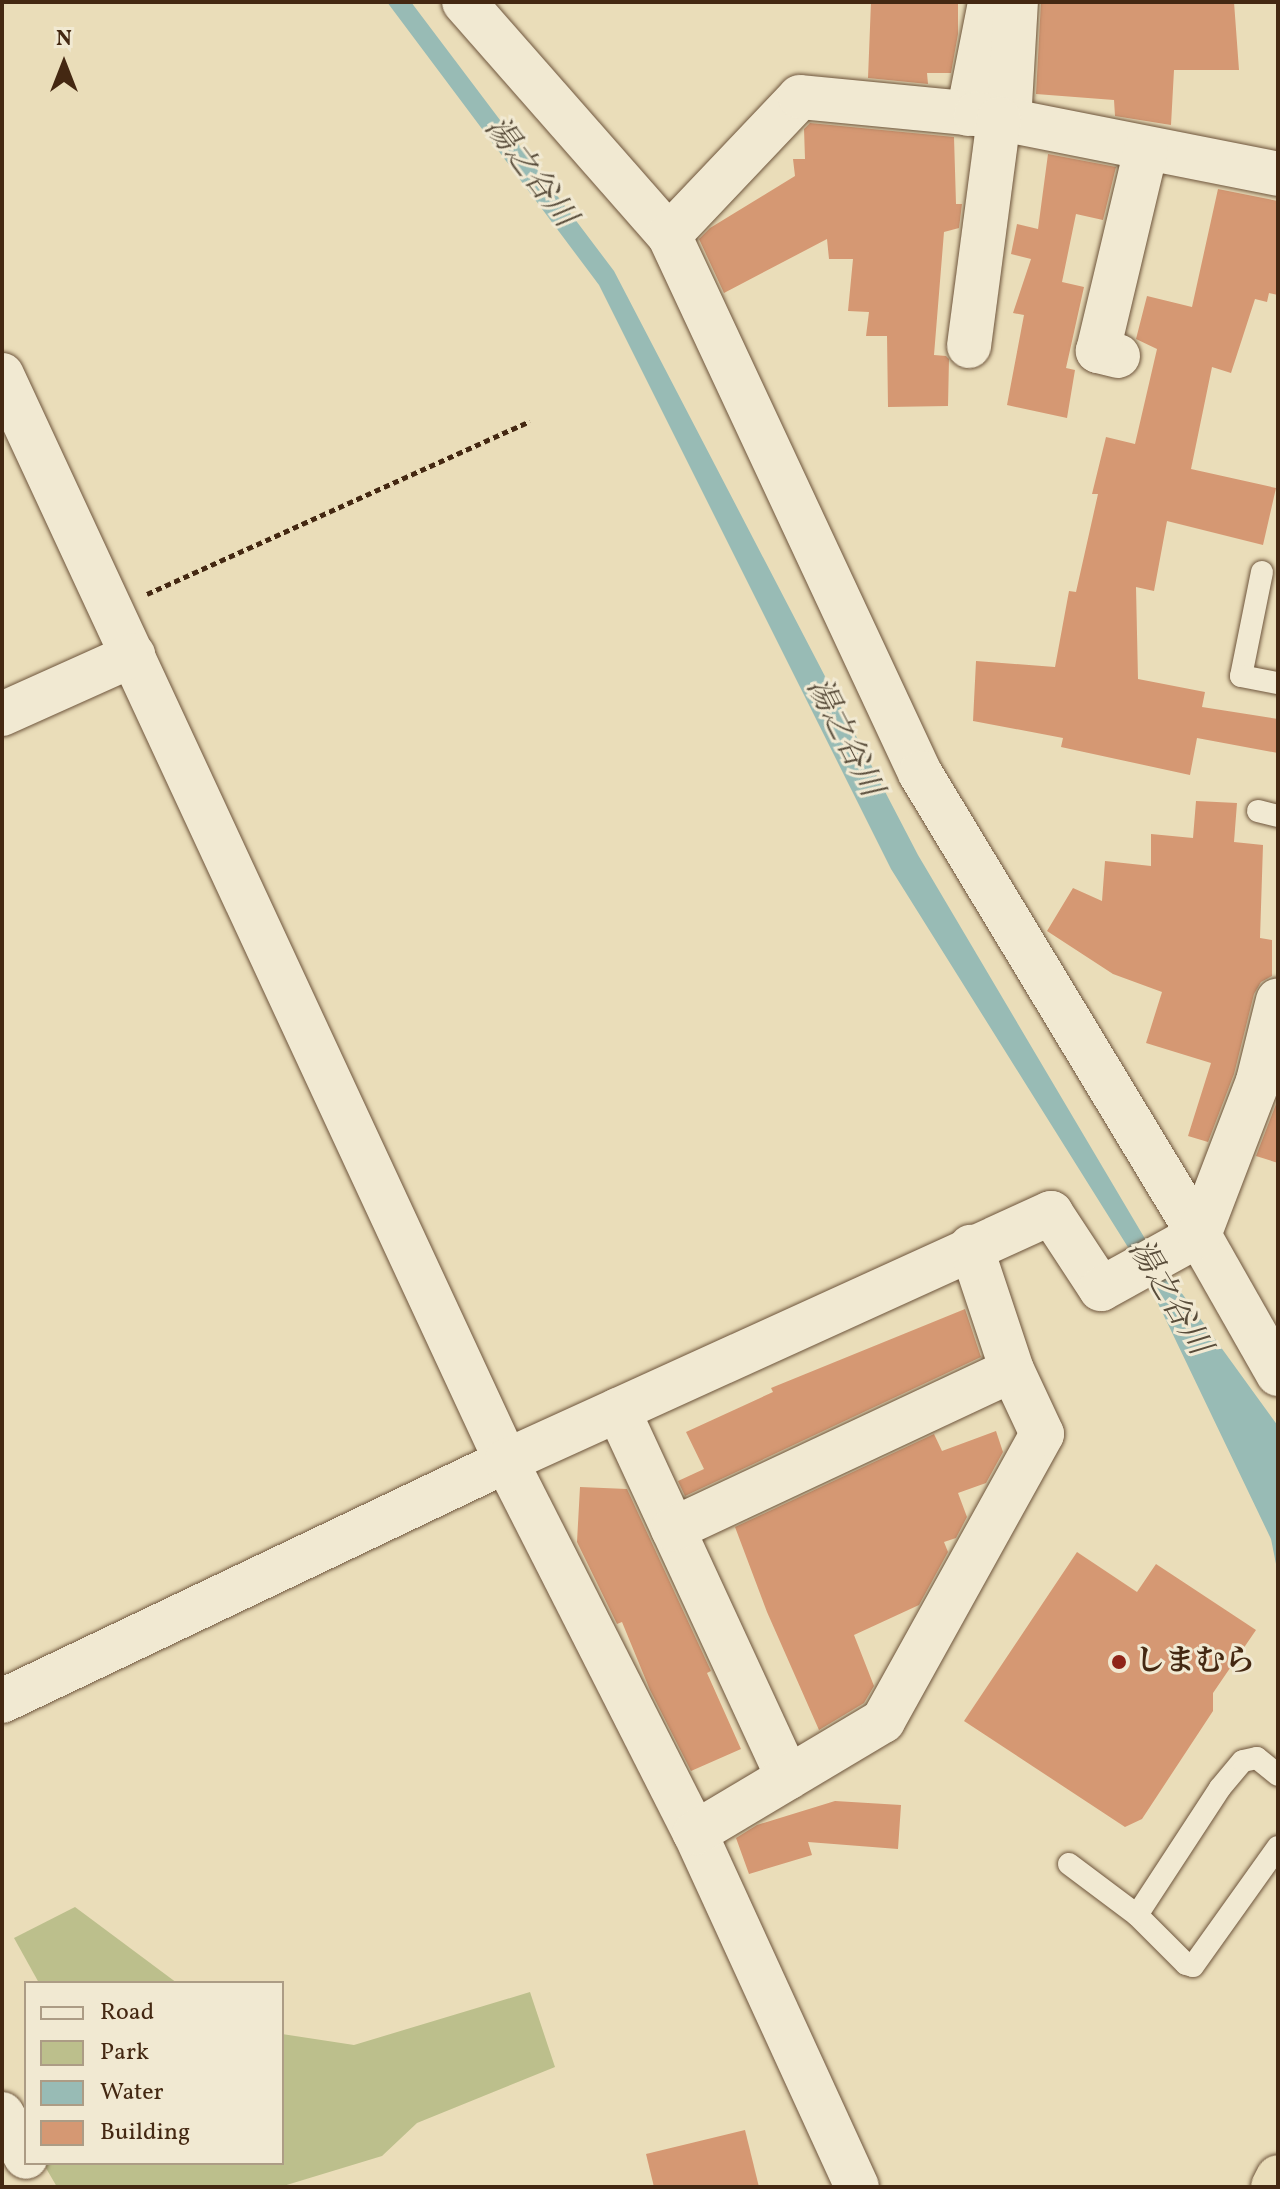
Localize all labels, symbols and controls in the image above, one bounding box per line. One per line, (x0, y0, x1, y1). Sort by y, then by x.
north arrow (24, 24, 104, 104)
text: N (56, 24, 72, 55)
water label: 湯之谷川 (475, 110, 583, 236)
water label: 湯之谷川 (797, 672, 889, 804)
water label: 湯之谷川 (1119, 1233, 1217, 1363)
place label: しまむら (1135, 1644, 1255, 1680)
marker: しまむら (1110, 1653, 1128, 1671)
legend (24, 1981, 284, 2165)
text: Road (100, 1996, 154, 2030)
text: Park (100, 2036, 149, 2070)
text: Water (100, 2076, 164, 2110)
text: Building (100, 2116, 190, 2150)

